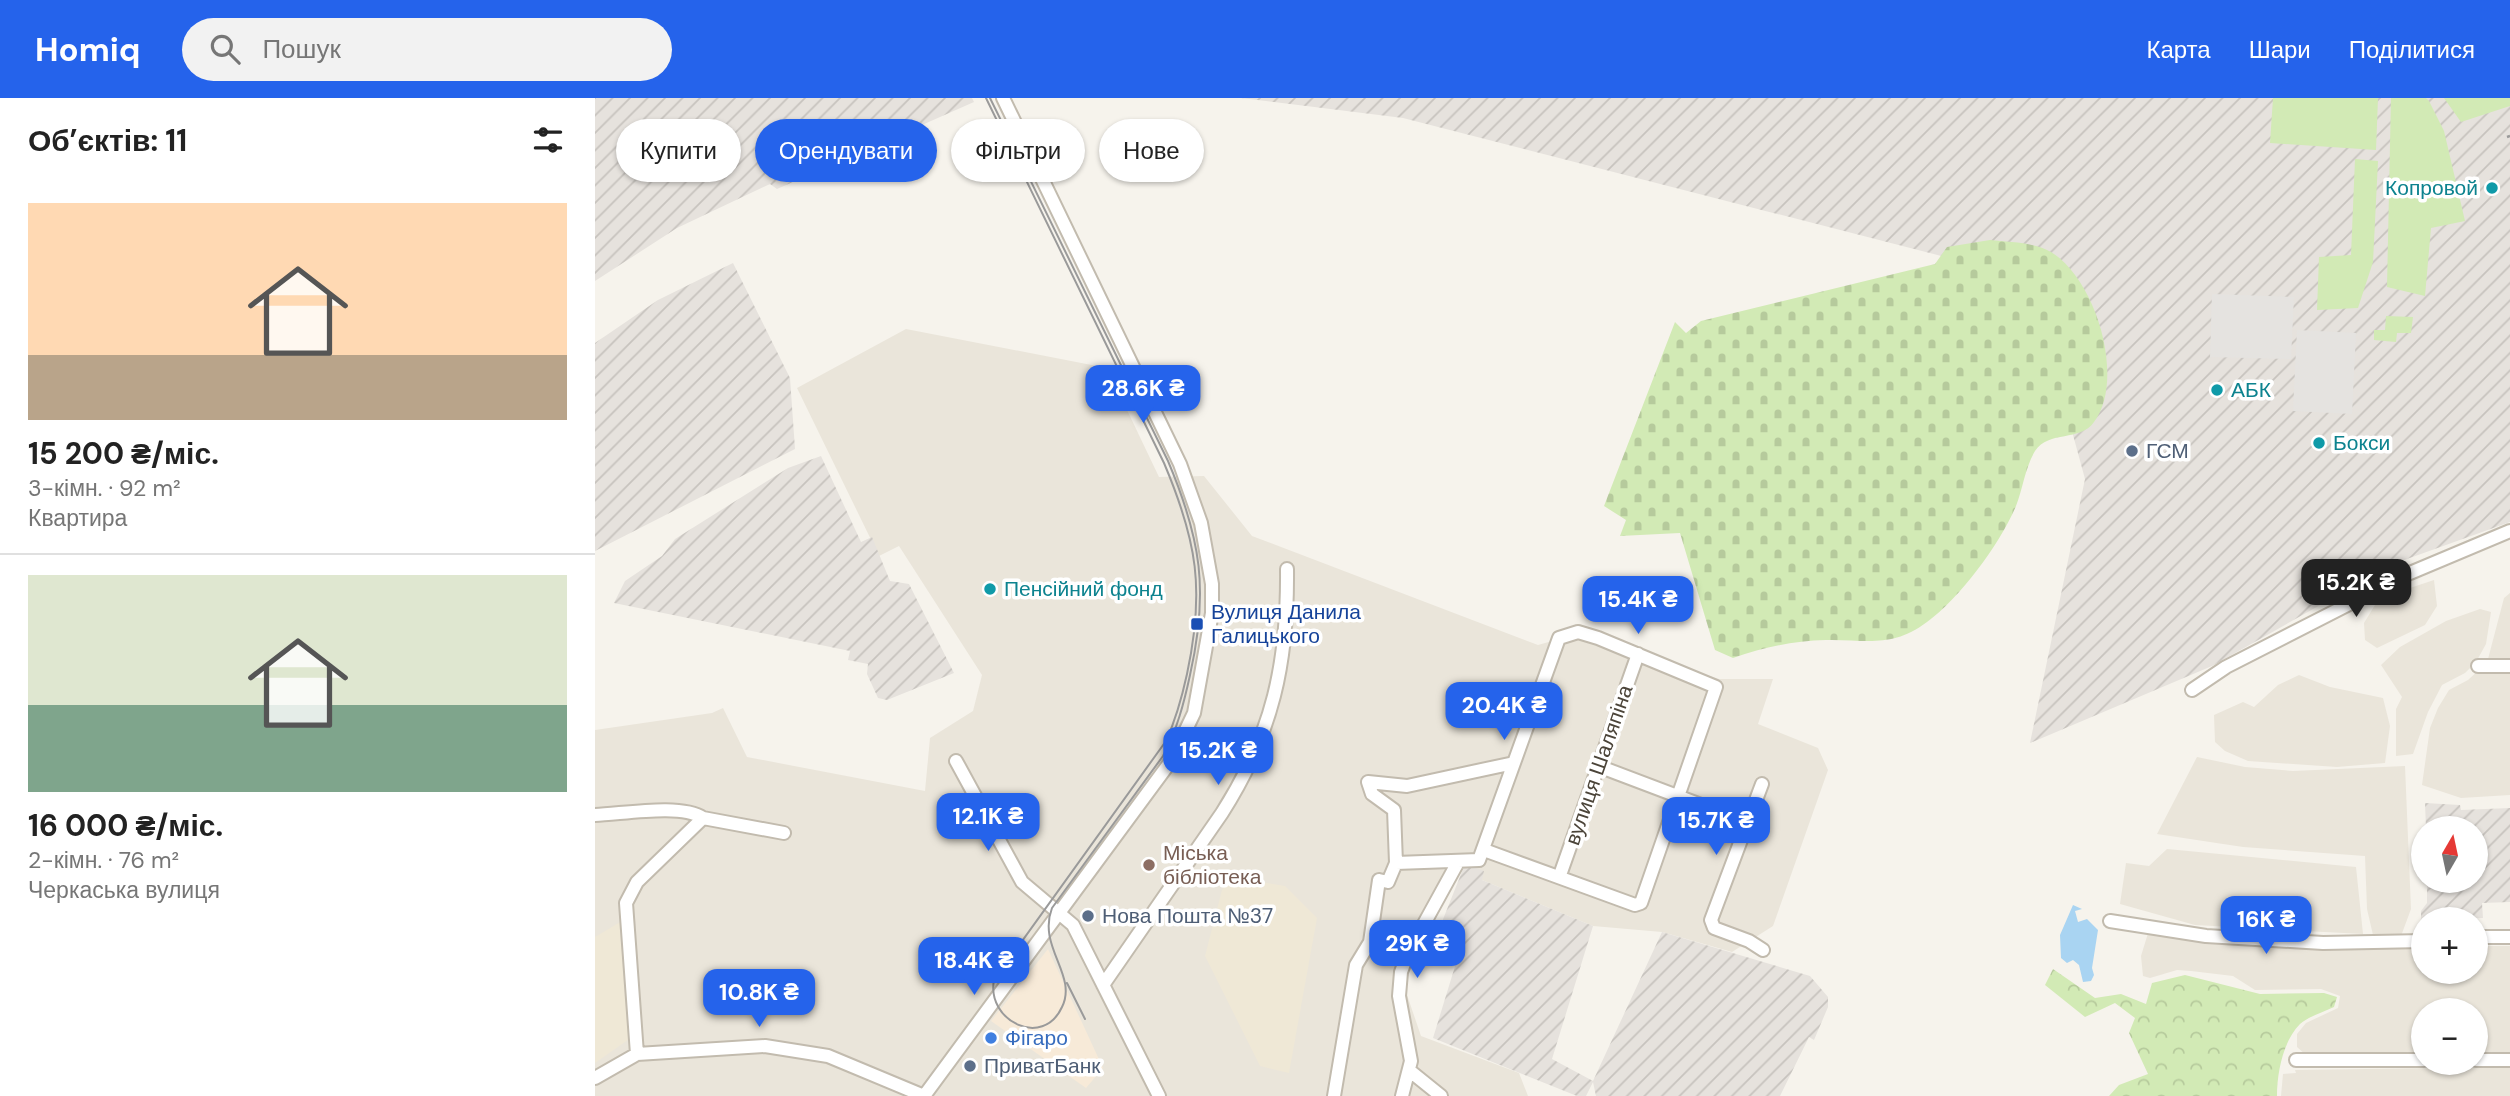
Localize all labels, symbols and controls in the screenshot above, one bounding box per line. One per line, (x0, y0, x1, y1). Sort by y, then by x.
search box (182, 18, 672, 81)
text: Homiq (35, 28, 140, 71)
icon: search (206, 30, 244, 68)
text: Пошук (262, 32, 341, 66)
text: Карта (2146, 34, 2211, 65)
text: Шари (2249, 34, 2311, 65)
text: Поділитися (2349, 34, 2475, 65)
chip: Купити (616, 119, 741, 182)
chip: Орендувати (755, 119, 937, 182)
chip: Фільтри (951, 119, 1085, 182)
chip: Нове (1099, 119, 1204, 182)
text: Об’єктів: 11 (28, 121, 187, 160)
icon: filters (529, 121, 567, 159)
place label: Копровой (2385, 174, 2478, 202)
marker: Копровой (2484, 180, 2500, 196)
icon: home (235, 248, 361, 374)
pin: 28.6K ₴ (1078, 366, 1208, 425)
text: 28.6K ₴ (1101, 373, 1185, 403)
place label: АБК (2231, 376, 2272, 404)
marker: АБК (2209, 382, 2225, 398)
place label: Бокси (2333, 429, 2390, 457)
text: 15 200 ₴/міс. (28, 434, 219, 473)
marker: Бокси (2311, 435, 2327, 451)
place label: ГСМ (2146, 437, 2189, 465)
marker: ГСМ (2124, 443, 2140, 459)
text: 3-кімн. · 92 m² (28, 473, 181, 503)
text: Квартира (28, 503, 127, 533)
pin: 15.2K ₴ (2291, 560, 2421, 619)
text: 15.2K ₴ (2317, 567, 2395, 597)
place label: Пенсійний фонд (1004, 575, 1163, 603)
pin: 15.4K ₴ (1573, 576, 1703, 636)
marker: Пенсійний фонд (982, 581, 998, 597)
text: 15.4K ₴ (1598, 584, 1678, 614)
place label: Вулиця Данила Галицького (1211, 598, 1361, 650)
marker: Вулиця Данила Галицького (1189, 616, 1205, 632)
icon: home (235, 620, 361, 746)
street label: вулиця Шаляпіна (1558, 681, 1640, 849)
pin: 20.4K ₴ (1439, 682, 1569, 742)
text: 20.4K ₴ (1462, 690, 1546, 720)
pin: 15.2K ₴ (1153, 728, 1283, 787)
text: 15.2K ₴ (1179, 735, 1257, 765)
pin: 12.1K ₴ (923, 794, 1053, 853)
pin: 15.7K ₴ (1651, 798, 1781, 857)
text: 12.1K ₴ (953, 801, 1023, 831)
text: 15.7K ₴ (1678, 805, 1754, 835)
text: 16 000 ₴/міс. (28, 806, 223, 845)
north arrow (2411, 816, 2489, 892)
map controls (2411, 816, 2488, 1075)
place label: Міська бібліотека (1163, 839, 1262, 891)
text: 2-кімн. · 76 m² (28, 845, 179, 875)
marker: Міська бібліотека (1141, 857, 1157, 873)
text: Черкаська вулиця (28, 875, 220, 905)
pin: 16K ₴ (2217, 896, 2315, 956)
place label: Нова Пошта №37 (1102, 902, 1273, 930)
text: 16K ₴ (2237, 904, 2295, 934)
button: + (2411, 907, 2488, 984)
marker: Нова Пошта №37 (1080, 908, 1096, 924)
pin: 29K ₴ (1368, 920, 1466, 980)
text: 29K ₴ (1385, 928, 1449, 958)
pin: 18.4K ₴ (909, 937, 1039, 997)
text: 18.4K ₴ (934, 945, 1014, 975)
pin: 10.8K ₴ (694, 970, 824, 1029)
text: 10.8K ₴ (719, 977, 799, 1007)
button: − (2411, 998, 2488, 1075)
place label: Фігаро (1005, 1024, 1068, 1052)
marker: Фігаро (983, 1030, 999, 1046)
place label: ПриватБанк (984, 1052, 1101, 1080)
marker: ПриватБанк (962, 1058, 978, 1074)

